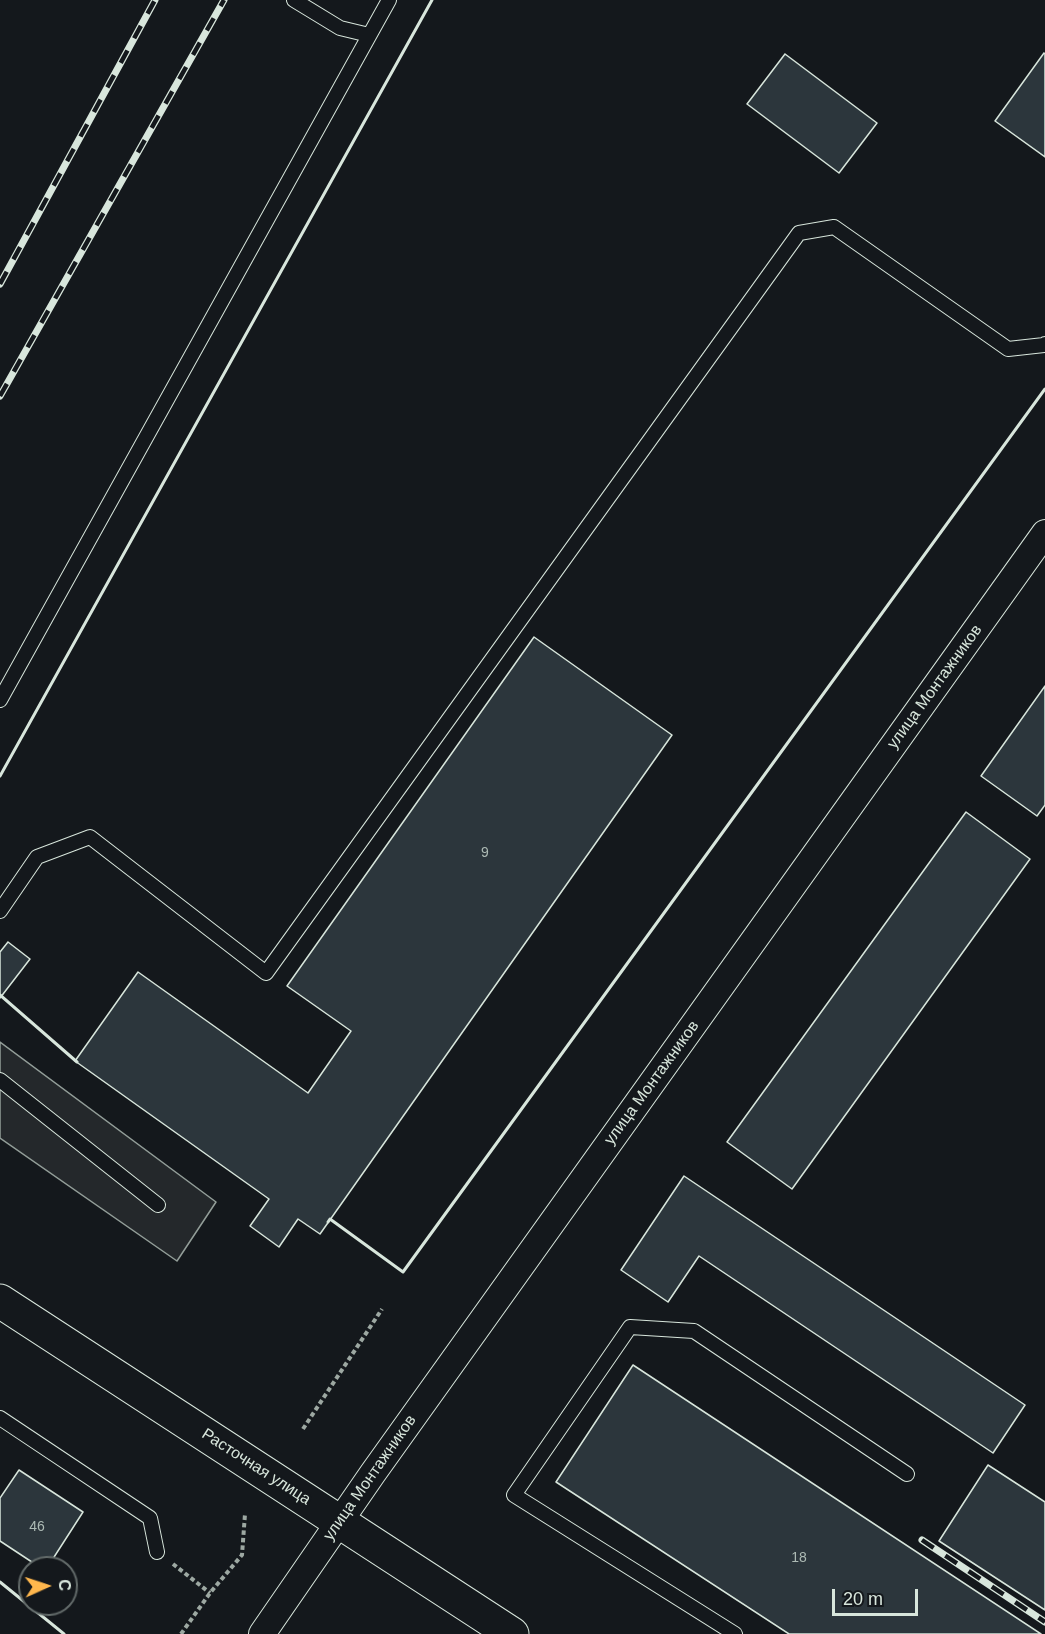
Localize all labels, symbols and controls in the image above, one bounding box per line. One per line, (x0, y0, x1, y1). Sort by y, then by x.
street label: улица Монтажников (884, 621, 986, 753)
house number: 9 (481, 845, 489, 861)
street label: улица Монтажников (601, 1017, 703, 1149)
street label: улица Монтажников (319, 1412, 421, 1544)
street label: Расточная улица (198, 1425, 314, 1509)
house number: 46 (29, 1519, 45, 1535)
house number: 18 (791, 1550, 807, 1566)
north arrow (18, 1556, 78, 1616)
scale bar (835, 1577, 920, 1615)
text: С (56, 1579, 73, 1591)
text: 20 m (843, 1589, 883, 1609)

